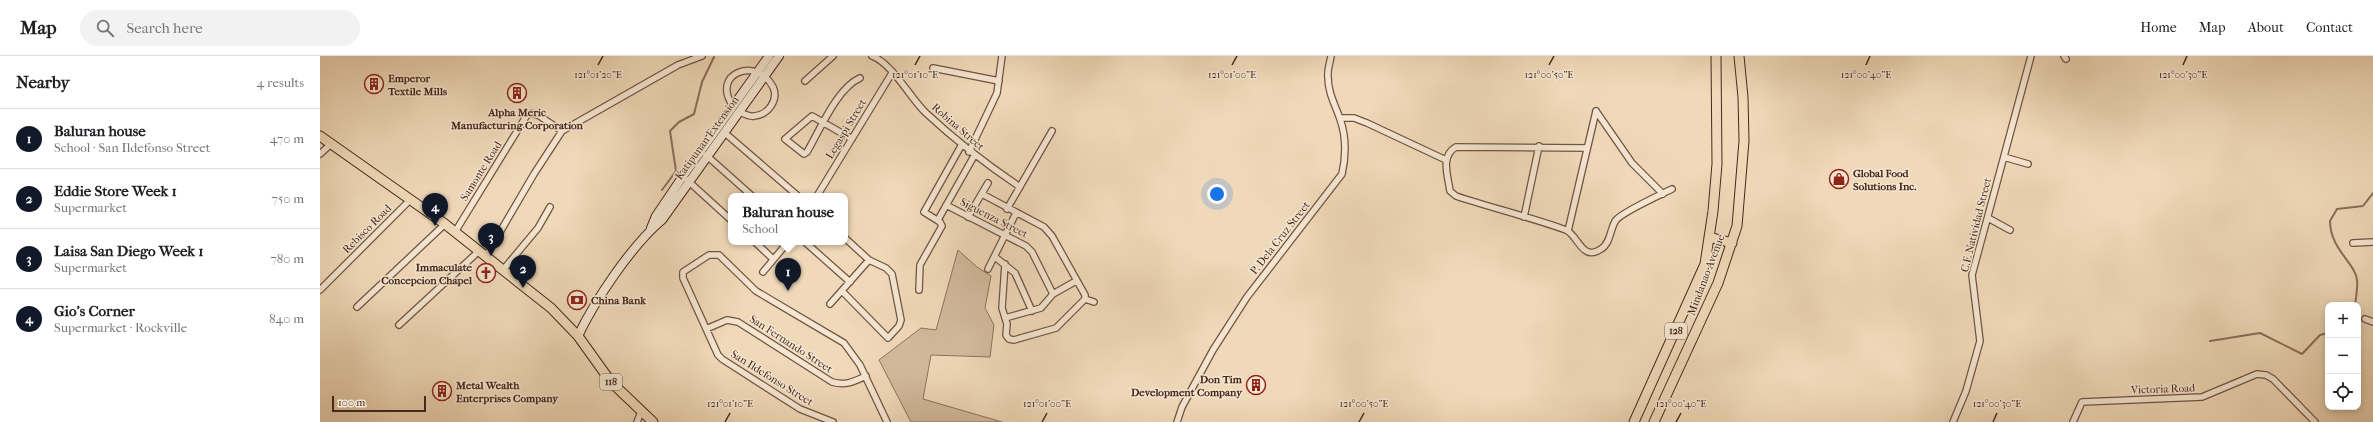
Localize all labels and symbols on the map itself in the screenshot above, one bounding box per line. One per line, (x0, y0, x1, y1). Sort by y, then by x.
text: 121°01'20"E (574, 69, 622, 81)
text: 121°01'10"E (892, 69, 938, 81)
text: 121°01'00"E (1208, 69, 1256, 81)
text: 121°00'50"E (1525, 69, 1573, 81)
text: 121°00'40"E (1841, 69, 1891, 81)
text: 121°00'30"E (2159, 69, 2207, 81)
place label: Emperor Textile Mills (387, 72, 447, 98)
building icon: Emperor Textile Mills (363, 73, 385, 95)
building icon: Alpha Meric Manufacturing Corporation (506, 82, 528, 104)
street label: Katipunan Extension (672, 93, 742, 182)
street label: Legaspi Street (823, 97, 869, 161)
street label: Robina Street (929, 101, 987, 153)
place label: Alpha Meric Manufacturing Corporation (450, 106, 584, 132)
street label: Samonte Road (457, 138, 505, 203)
place label: Global Food Solutions Inc. (1853, 167, 1916, 193)
shop icon: Global Food Solutions Inc. (1828, 168, 1850, 190)
street label: C.F. Natividad Street (1958, 176, 1994, 273)
your location (1207, 184, 1227, 204)
pin: 4 (422, 193, 448, 226)
street label: Siguenza Street (958, 195, 1030, 241)
street label: P. Dela Cruz Street (1247, 199, 1313, 277)
street label: Rebisco Road (340, 201, 395, 256)
pin: 3 (478, 223, 504, 256)
street label: Mindanao Avenue (1685, 232, 1728, 317)
pin: 2 (510, 255, 536, 288)
pin: 1 (775, 258, 801, 291)
place label: Immaculate Concepcion Chapel (381, 261, 473, 287)
church icon: Immaculate Concepcion Chapel (475, 262, 497, 284)
bank icon: China Bank (566, 289, 588, 311)
place label: China Bank (591, 294, 646, 307)
street label: San Fernando Street (747, 312, 835, 376)
road number: 128 (1665, 323, 1687, 339)
street label: San Ildefonso Street (728, 347, 816, 409)
place label: Don Tim Development Company (1130, 373, 1243, 399)
road number: 118 (600, 374, 622, 390)
building icon: Don Tim Development Company (1245, 374, 1267, 396)
place label: Metal Wealth Enterprises Company (455, 379, 559, 405)
building icon: Metal Wealth Enterprises Company (431, 380, 453, 402)
street label: Victoria Road (2130, 381, 2196, 397)
scale bar (332, 394, 426, 413)
text: 121°01'10"E (707, 398, 753, 410)
text: 121°01'00"E (1023, 398, 1071, 410)
text: 121°00'50"E (1340, 398, 1388, 410)
text: 121°00'40"E (1656, 398, 1706, 410)
text: 121°00'30"E (1973, 398, 2021, 410)

